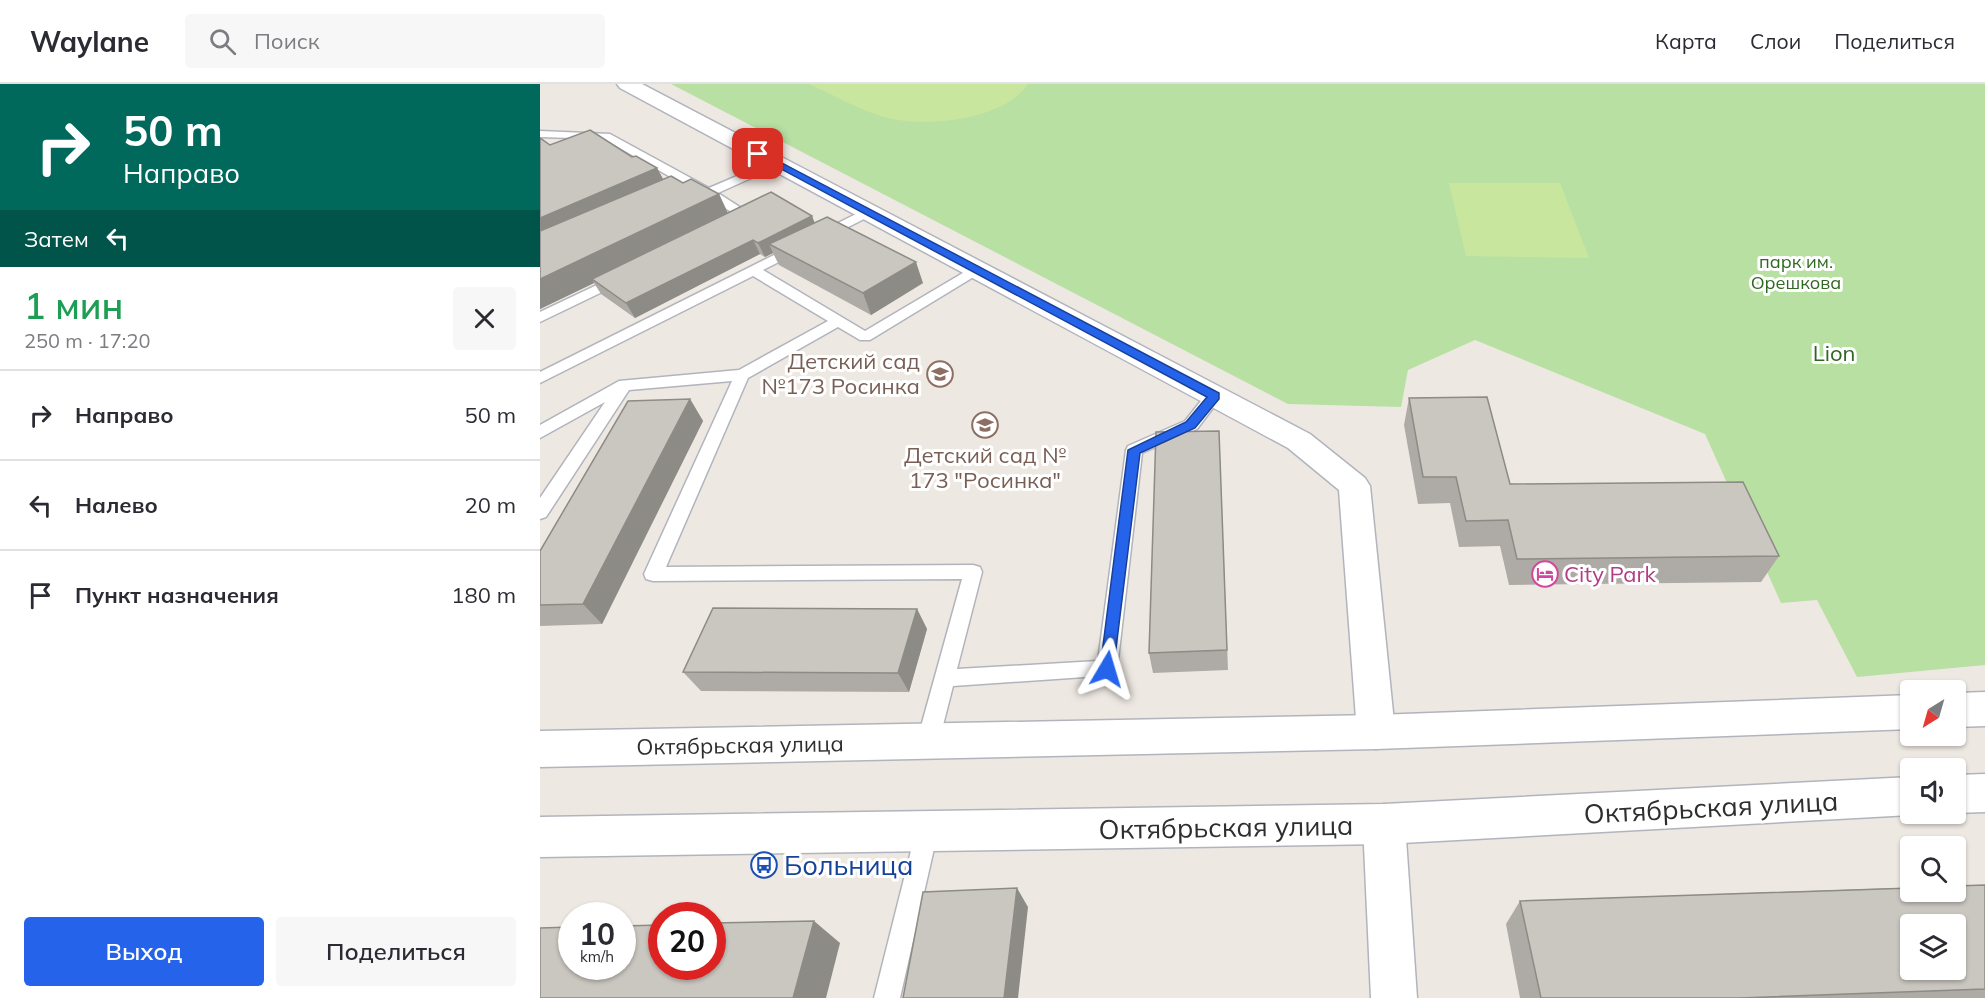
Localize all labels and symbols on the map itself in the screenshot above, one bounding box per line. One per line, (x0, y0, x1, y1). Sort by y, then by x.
pin (732, 128, 783, 179)
park label: парк им. Орешкова (1751, 250, 1841, 294)
park label: Lion (1813, 339, 1855, 367)
place label: Детский сад №173 Росинка (761, 347, 920, 400)
school or university icon: Детский сад №173 Росинка (925, 359, 955, 389)
school or university icon: Детский сад № 173 "Росинка" (970, 410, 1000, 440)
place label: Детский сад № 173 "Росинка" (904, 441, 1066, 494)
hotel icon: City Park (1530, 559, 1560, 589)
place label: City Park (1564, 560, 1657, 588)
position arrow (1075, 637, 1139, 701)
north arrow (1900, 680, 1966, 746)
street label: Октябрьская улица (636, 729, 844, 761)
street label: Октябрьская улица (1583, 783, 1839, 831)
street label: Октябрьская улица (1098, 808, 1354, 846)
place label: Больница (784, 848, 914, 882)
bus stop icon: Больница (749, 850, 779, 880)
speed limit sign: 20 (648, 902, 726, 980)

